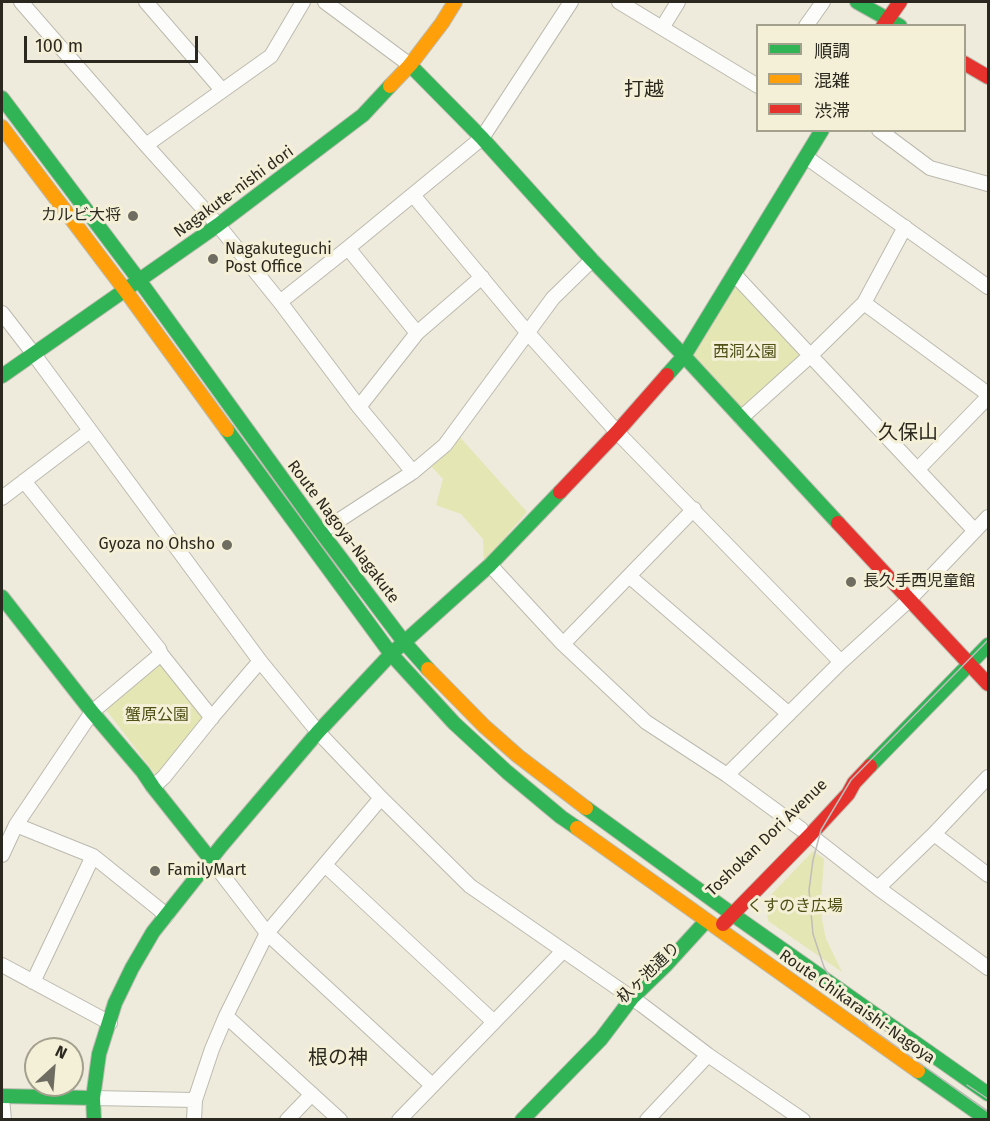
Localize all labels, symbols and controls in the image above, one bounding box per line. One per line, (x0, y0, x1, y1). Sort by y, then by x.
scale bar (27, 24, 201, 62)
legend (756, 24, 966, 132)
text: 100 m (35, 35, 83, 57)
text: 順調 (814, 40, 850, 62)
text: 混雑 (814, 70, 850, 92)
district label: 打越 (624, 78, 664, 102)
text: 渋滞 (814, 100, 850, 122)
street label: Nagakute-nishi dori (170, 142, 298, 242)
place label: カルビ大将 (41, 206, 121, 226)
marker: カルビ大将 (126, 209, 140, 223)
place label: Nagakuteguchi Post Office (225, 240, 332, 278)
marker: Nagakuteguchi Post Office (206, 252, 220, 266)
park label: 西洞公園 (713, 343, 777, 363)
district label: 久保山 (878, 421, 938, 445)
street label: Route Nagoya-Nagakute (283, 457, 403, 607)
place label: Gyoza no Ohsho (99, 535, 215, 555)
marker: Gyoza no Ohsho (220, 538, 234, 552)
place label: 長久手西児童館 (863, 572, 975, 592)
marker: 長久手西児童館 (844, 575, 858, 589)
park label: 蟹原公園 (125, 706, 189, 726)
street label: Toshokan Dori Avenue (702, 775, 832, 901)
place label: FamilyMart (167, 861, 246, 881)
marker: FamilyMart (148, 864, 162, 878)
park label: くすのき広場 (747, 897, 843, 917)
street label: 杁ヶ池通り (614, 938, 684, 1008)
street label: Route Chikaraishi-Nagoya (775, 946, 939, 1068)
north arrow (24, 1037, 84, 1097)
text: N (52, 1041, 70, 1063)
district label: 根の神 (308, 1046, 368, 1070)

